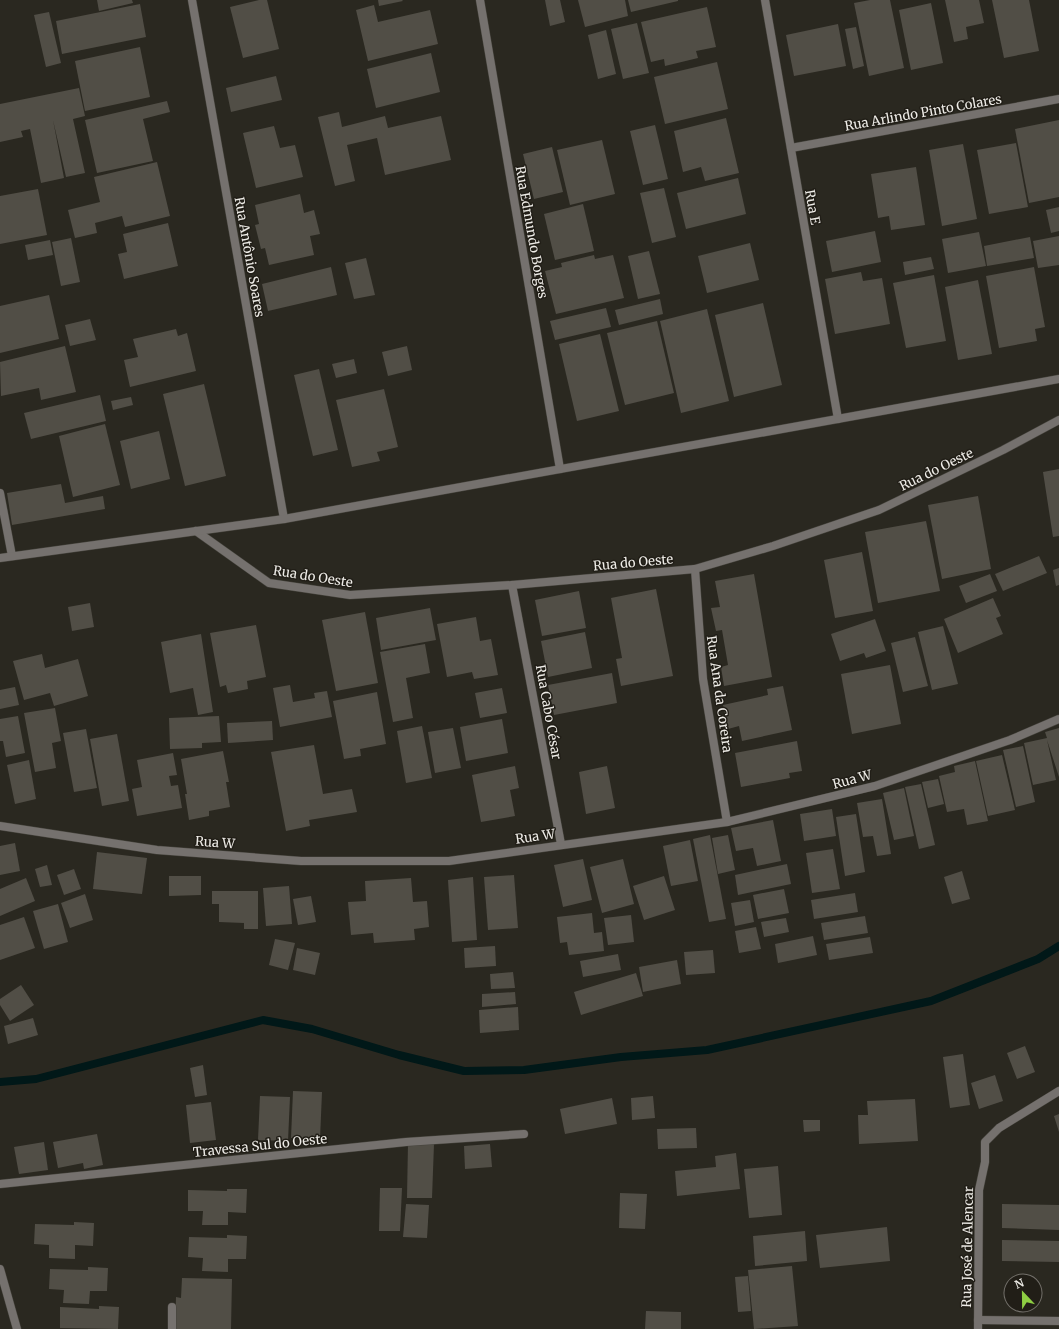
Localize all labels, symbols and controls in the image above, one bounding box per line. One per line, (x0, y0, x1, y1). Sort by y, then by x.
street label: Rua Arlindo Pinto Colares (843, 90, 1003, 135)
street label: Rua Edmundo Borges (511, 164, 552, 300)
street label: Rua E (801, 188, 824, 227)
street label: Rua Antônio Soares (231, 196, 268, 319)
street label: Rua do Oeste (896, 444, 976, 495)
street label: Rua do Oeste (592, 551, 674, 574)
street label: Rua do Oeste (272, 562, 354, 591)
street label: Rua Ana da Coreira (703, 634, 736, 754)
street label: Rua Cabo César (532, 663, 565, 761)
street label: Rua W (831, 766, 875, 793)
street label: Rua W (514, 825, 557, 848)
street label: Rua W (194, 833, 237, 852)
street label: Travessa Sul do Oeste (192, 1130, 328, 1161)
street label: Rua José de Alencar (958, 1186, 977, 1308)
north arrow (1003, 1273, 1043, 1313)
text: N (1013, 1275, 1026, 1292)

